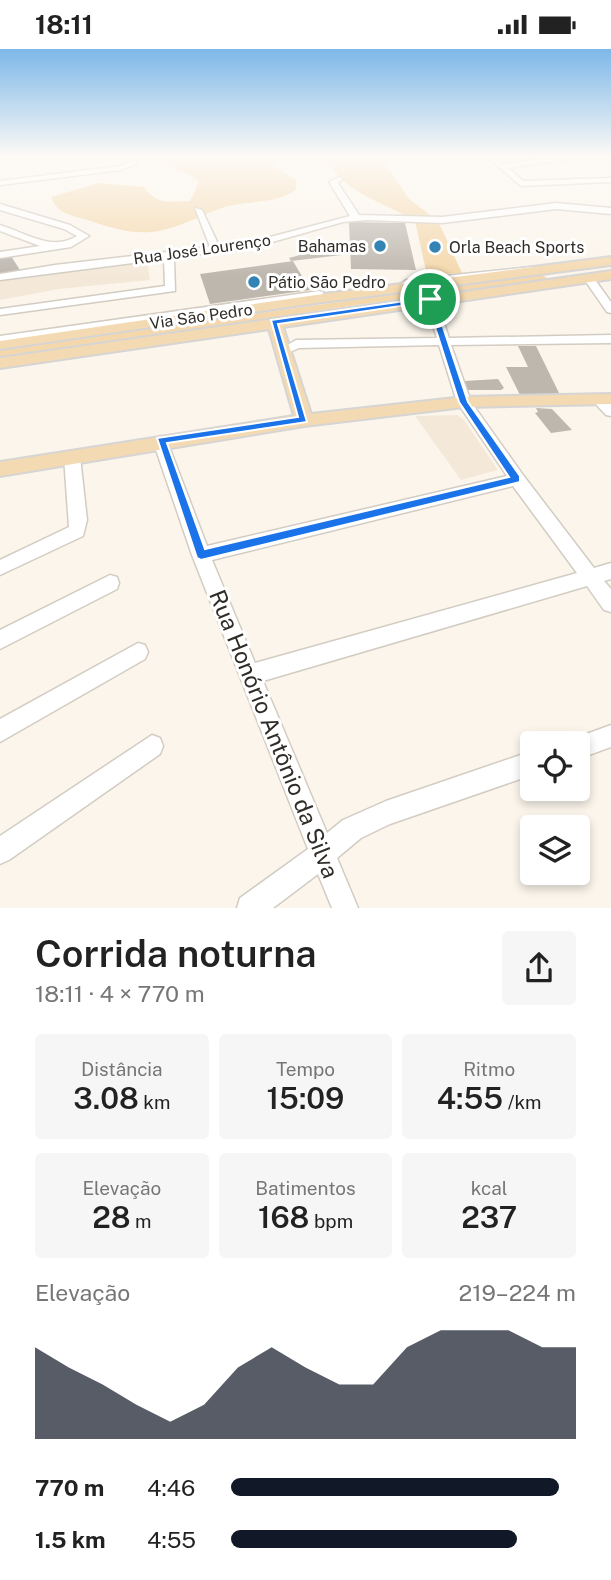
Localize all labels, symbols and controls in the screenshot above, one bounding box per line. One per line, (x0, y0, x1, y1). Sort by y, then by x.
text: 18:11 (35, 9, 93, 40)
street label: Rua José Lourenço (132, 230, 272, 269)
place label: Bahamas (298, 237, 366, 256)
marker: Bahamas (372, 238, 388, 254)
place label: Orla Beach Sports (449, 238, 584, 257)
marker: Orla Beach Sports (427, 239, 443, 255)
pin (400, 269, 460, 329)
place label: Pátio São Pedro (268, 273, 386, 292)
marker: Pátio São Pedro (246, 274, 262, 290)
icon: arrive (411, 280, 449, 318)
street label: Via São Pedro (148, 300, 254, 333)
street label: Rua Honório Antônio da Silva (204, 586, 345, 882)
map controls (520, 731, 590, 885)
button: locate (520, 731, 590, 801)
button: layers (520, 815, 590, 885)
text: Corrida noturna (35, 931, 317, 976)
button: share (502, 931, 576, 1005)
text: 18:11 · 4 × 770 m (35, 980, 205, 1007)
text: Distância (81, 1058, 163, 1080)
text: Tempo (276, 1058, 335, 1080)
text: Ritmo (463, 1058, 515, 1080)
text: 3.08 (73, 1080, 139, 1116)
text: 15:09 (267, 1080, 344, 1116)
text: 4:55 (437, 1080, 503, 1116)
text: km (139, 1091, 170, 1113)
text: /km (503, 1091, 542, 1113)
text: Elevação (82, 1177, 161, 1199)
text: Batimentos (255, 1177, 356, 1199)
text: kcal (471, 1177, 508, 1199)
text: 28 (92, 1199, 130, 1235)
text: 168 (258, 1199, 309, 1235)
text: 237 (461, 1199, 517, 1235)
text: m (130, 1210, 152, 1232)
text: bpm (309, 1210, 353, 1232)
text: Elevação (35, 1279, 130, 1306)
text: 219–224 m (458, 1279, 576, 1306)
text: 770 m (35, 1474, 104, 1501)
text: 4:46 (147, 1474, 195, 1501)
text: 1.5 km (35, 1526, 106, 1553)
text: 4:55 (147, 1526, 196, 1553)

